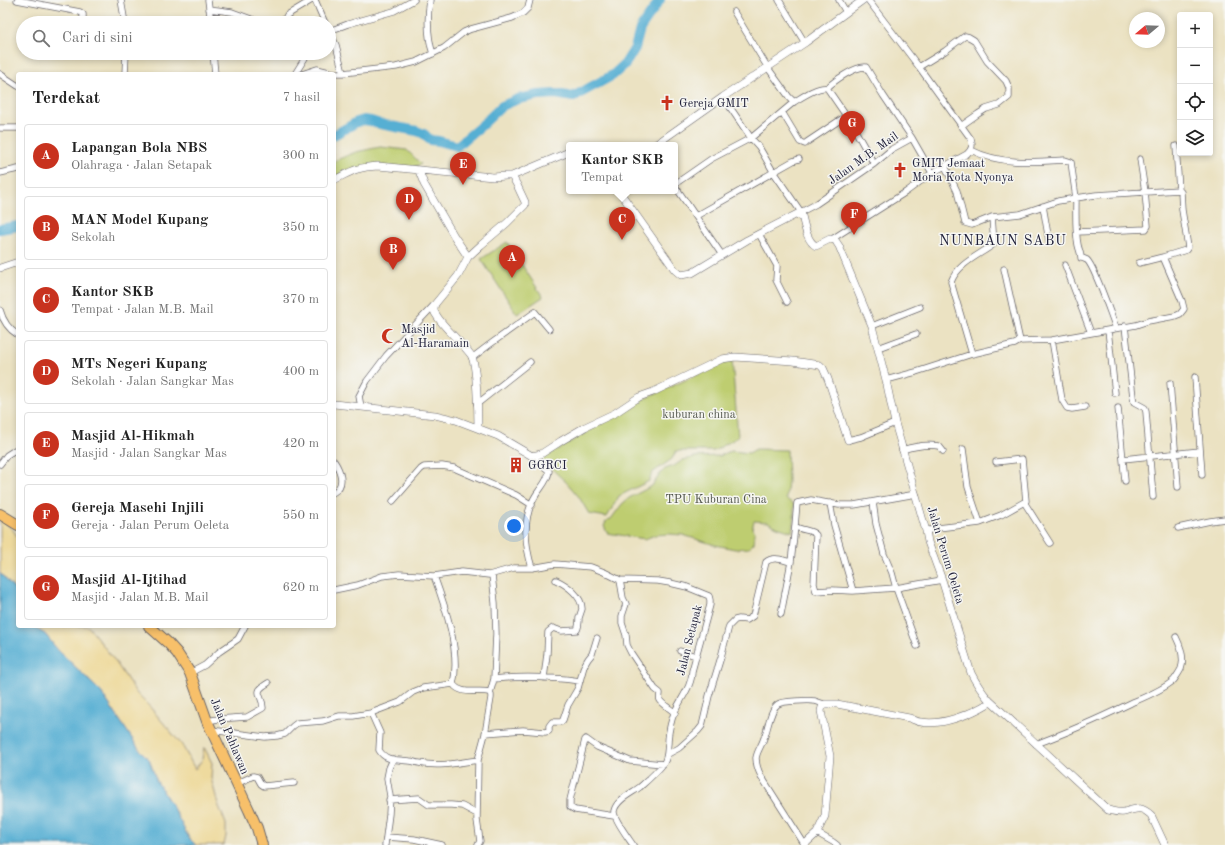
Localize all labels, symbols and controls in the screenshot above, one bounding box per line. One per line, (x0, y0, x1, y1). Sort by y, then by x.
north arrow (1129, 12, 1165, 48)
map controls (1177, 12, 1213, 156)
button: + (1177, 12, 1213, 48)
search box (16, 16, 336, 60)
icon: search (30, 27, 52, 49)
text: Cari di sini (62, 31, 133, 46)
button: − (1177, 48, 1213, 84)
button: locate (1177, 84, 1213, 120)
text: Terdekat (32, 90, 100, 107)
text: 7 hasil (283, 91, 320, 104)
church icon: Gereja GMIT (658, 94, 676, 112)
place label: Gereja GMIT (679, 98, 749, 110)
pin: G (839, 111, 865, 144)
button: layers (1177, 120, 1213, 156)
street label: Jalan M.B. Mail (826, 130, 901, 187)
text: Lapangan Bola NBS (71, 141, 207, 156)
popup (566, 142, 678, 194)
text: A (41, 149, 51, 162)
text: 300 m (282, 149, 319, 162)
pin: E (450, 152, 476, 185)
text: Kantor SKB (581, 153, 663, 168)
place label: GMIT Jemaat Moria Kota Nyonya (912, 158, 1013, 184)
text: Olahraga · Jalan Setapak (71, 159, 212, 172)
church icon: GMIT Jemaat Moria Kota Nyonya (891, 161, 909, 179)
text: Tempat (581, 171, 623, 184)
pin: D (396, 187, 422, 220)
pin: F (841, 202, 867, 235)
pin: C (609, 207, 635, 240)
text: MAN Model Kupang (71, 213, 208, 228)
text: B (41, 221, 51, 234)
text: 350 m (282, 221, 319, 234)
text: Sekolah (71, 231, 115, 244)
district label: NUNBAUN SABU (939, 234, 1067, 248)
pin: B (380, 237, 406, 270)
pin: A (499, 245, 525, 278)
text: Kantor SKB (71, 285, 154, 300)
text: C (42, 293, 50, 306)
text: 370 m (282, 293, 319, 306)
text: Tempat · Jalan M.B. Mail (71, 303, 213, 316)
place label: Masjid Al-Haramain (401, 324, 470, 350)
mosque icon: Masjid Al-Haramain (380, 327, 398, 345)
text: MTs Negeri Kupang (71, 357, 207, 372)
text: D (41, 365, 51, 378)
text: 400 m (282, 365, 319, 378)
text: Sekolah · Jalan Sangkar Mas (71, 375, 234, 388)
park label: kuburan china (662, 409, 736, 421)
text: Masjid Al-Hikmah (71, 429, 195, 444)
text: E (42, 437, 50, 450)
text: 420 m (282, 437, 319, 450)
text: Masjid · Jalan Sangkar Mas (71, 447, 227, 460)
building icon: GGRCI (507, 456, 525, 474)
place label: GGRCI (528, 460, 567, 472)
park label: TPU Kuburan Cina (665, 494, 767, 506)
text: Gereja Masehi Injili (71, 501, 204, 516)
street label: Jalan Perum Oeleta (924, 505, 966, 606)
text: F (42, 509, 50, 522)
text: 550 m (282, 509, 319, 522)
your location (504, 516, 524, 536)
text: Gereja · Jalan Perum Oeleta (71, 519, 229, 532)
text: Masjid Al-Ijtihad (71, 573, 187, 588)
text: G (41, 581, 51, 594)
text: 620 m (282, 581, 319, 594)
text: Masjid · Jalan M.B. Mail (71, 591, 209, 604)
street label: Jalan Setapak (675, 603, 705, 677)
street label: Jalan Pahlawan (208, 696, 251, 777)

